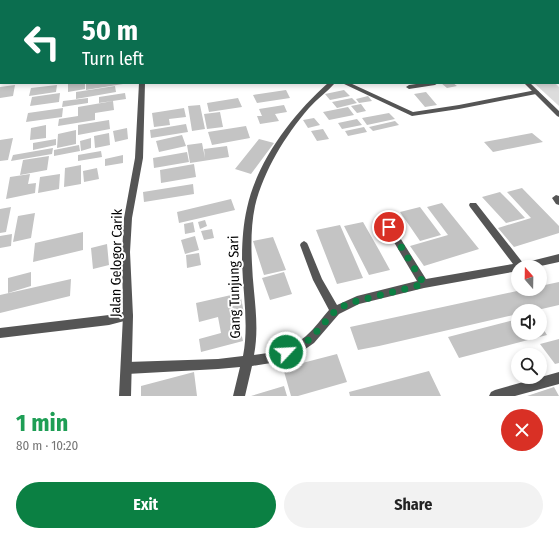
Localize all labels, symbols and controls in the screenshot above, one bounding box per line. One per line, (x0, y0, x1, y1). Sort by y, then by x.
text: 50 m (82, 14, 138, 47)
icon: left (16, 16, 68, 68)
text: Turn left (82, 48, 144, 70)
street label: Jalan Gelogor Carik (107, 208, 126, 317)
pin (372, 210, 406, 244)
icon: arrive (378, 216, 400, 238)
street label: Gang Tunjung Sari (225, 235, 244, 339)
north arrow (511, 260, 547, 296)
map controls (511, 260, 547, 384)
button: sound (511, 304, 547, 340)
position arrow (265, 331, 307, 373)
button: search (511, 348, 547, 384)
text: 1 min (16, 409, 68, 437)
button: close (501, 409, 543, 451)
text: 80 m · 10:20 (16, 438, 78, 453)
button: Exit (16, 482, 276, 528)
button: Share (284, 482, 543, 528)

